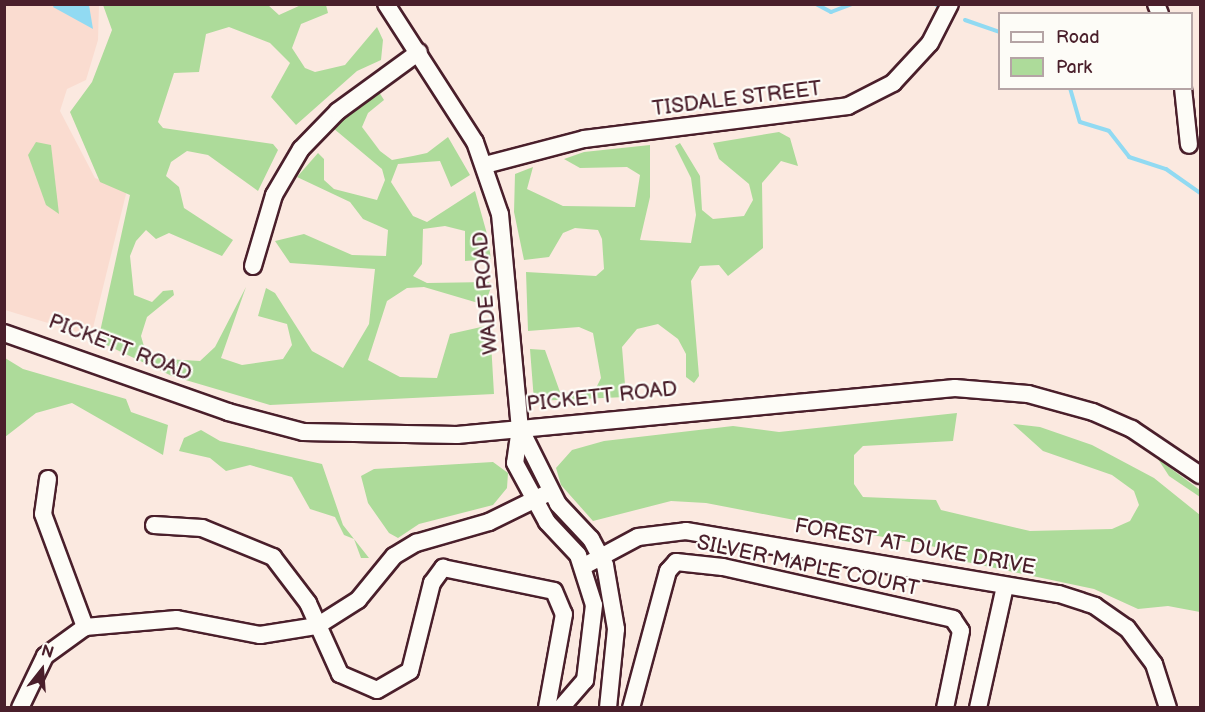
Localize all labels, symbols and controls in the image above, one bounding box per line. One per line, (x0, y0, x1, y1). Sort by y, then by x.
legend (998, 12, 1193, 90)
text: Road (1056, 27, 1100, 48)
text: Park (1056, 57, 1092, 78)
street label: TISDALE STREET (651, 76, 823, 122)
street label: WADE ROAD (468, 230, 504, 356)
street label: PICKETT ROAD (45, 309, 195, 387)
street label: PICKETT ROAD (525, 377, 679, 417)
street label: FOREST AT DUKE DRIVE (793, 513, 1037, 581)
street label: SILVER MAPLE COURT (695, 530, 921, 602)
north arrow (12, 640, 72, 700)
text: N (39, 641, 56, 663)

